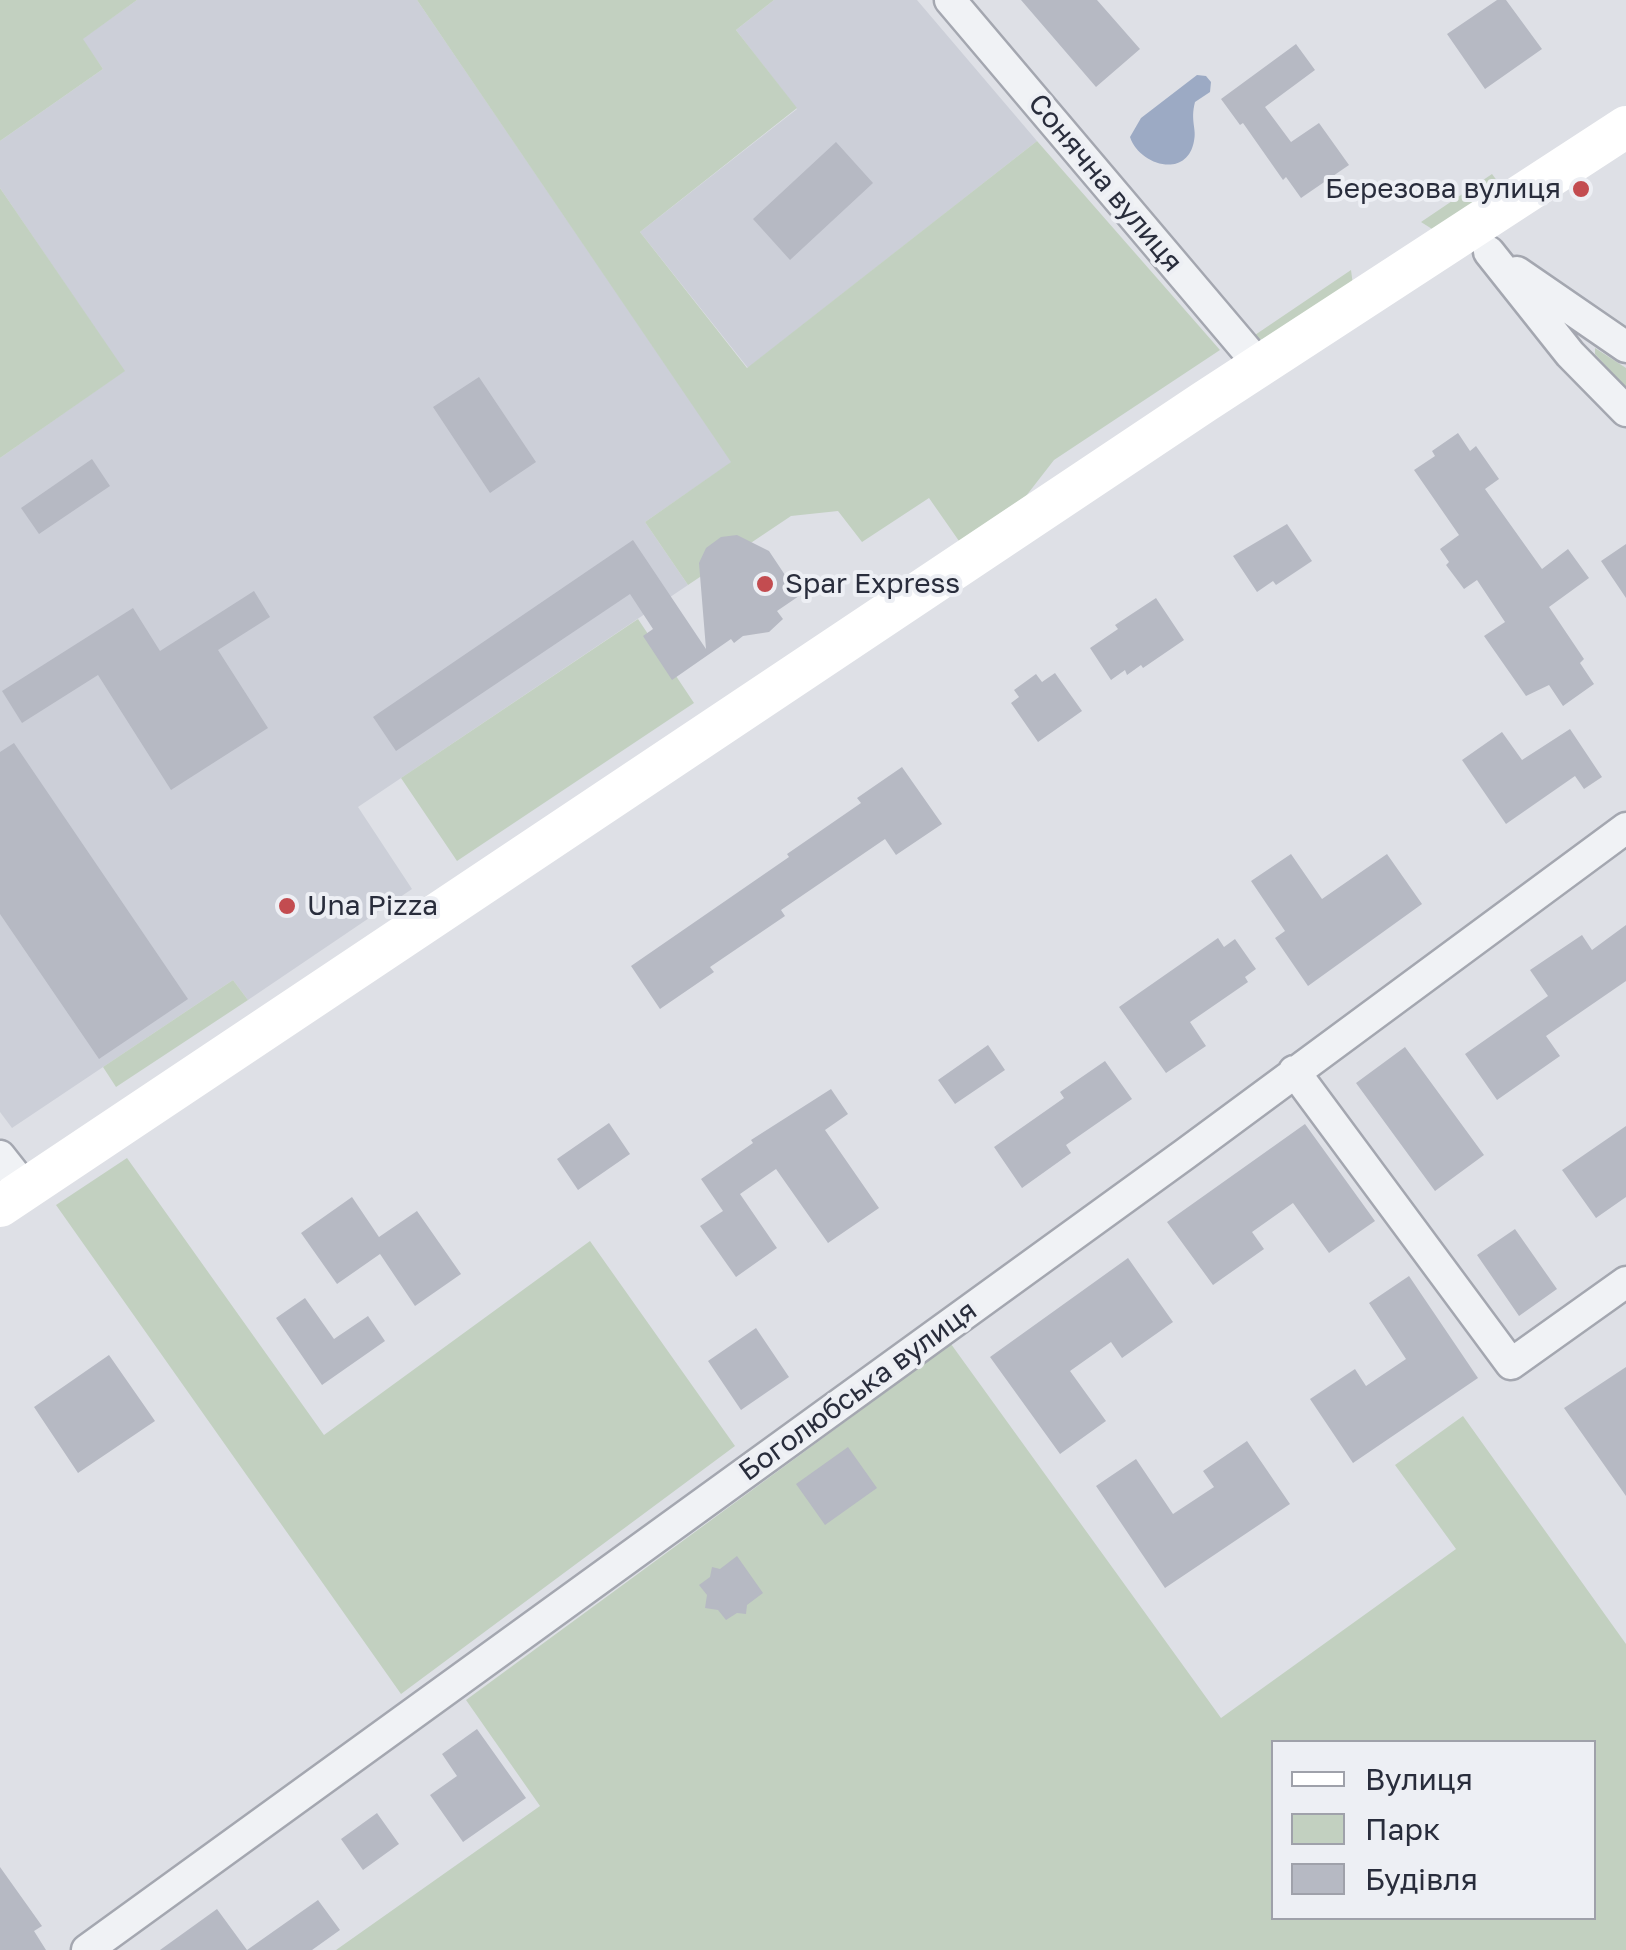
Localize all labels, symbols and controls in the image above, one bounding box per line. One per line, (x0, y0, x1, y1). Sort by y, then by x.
street label: Сонячна вулиця (1021, 87, 1189, 279)
place label: Березова вулиця (1325, 172, 1561, 206)
marker: Березова вулиця (1570, 178, 1592, 200)
place label: Spar Express (785, 567, 960, 601)
marker: Spar Express (754, 573, 776, 595)
place label: Una Pizza (307, 889, 438, 923)
marker: Una Pizza (276, 895, 298, 917)
street label: Боголюбська вулиця (733, 1294, 983, 1488)
legend (1271, 1740, 1596, 1920)
text: Вулиця (1365, 1761, 1473, 1797)
text: Парк (1365, 1811, 1440, 1847)
text: Будівля (1365, 1861, 1478, 1897)

